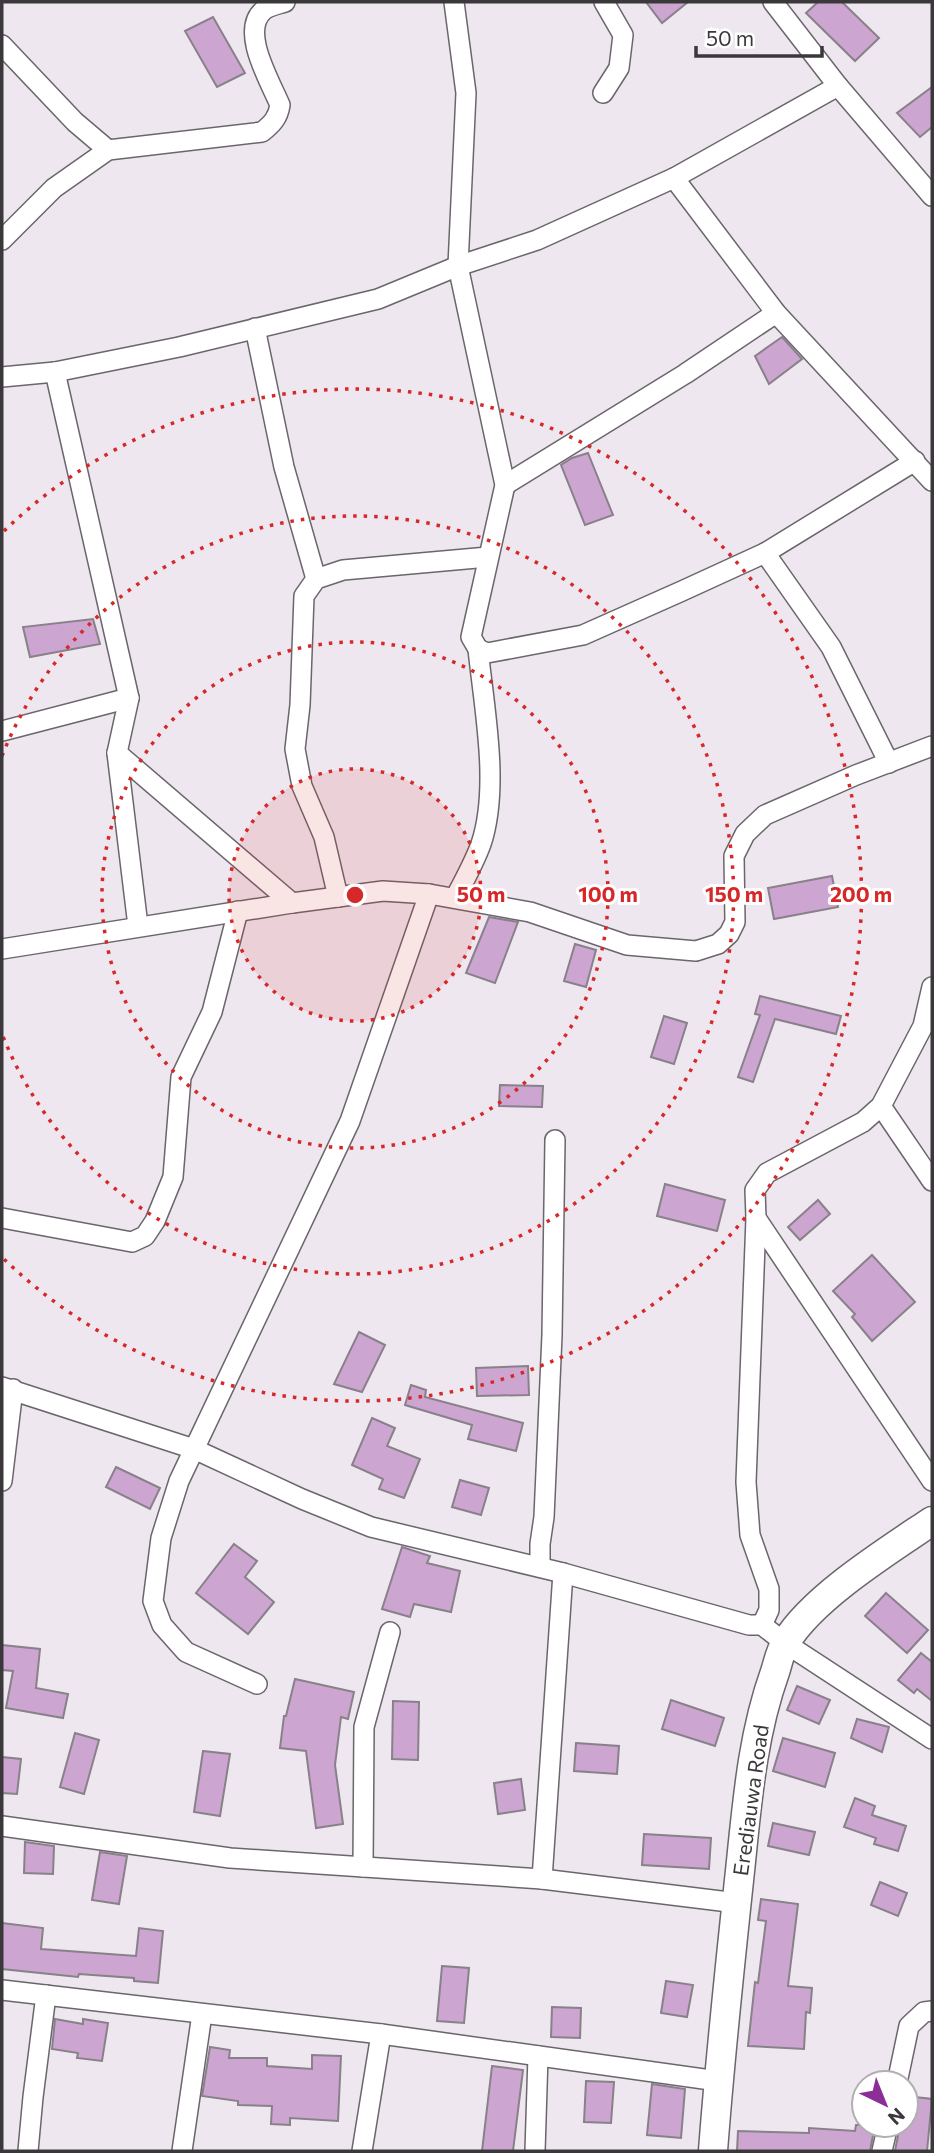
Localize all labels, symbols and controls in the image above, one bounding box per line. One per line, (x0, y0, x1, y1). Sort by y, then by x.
scale bar (696, 14, 822, 58)
text: 50 m (706, 25, 754, 50)
text: 50 m (457, 881, 505, 906)
text: 100 m (578, 881, 638, 906)
text: 150 m (705, 881, 763, 906)
text: 200 m (830, 881, 892, 906)
centre of rings (343, 883, 367, 907)
street label: Erediauwa Road (727, 1723, 773, 1877)
north arrow (850, 2069, 920, 2139)
text: N (884, 2104, 910, 2130)

